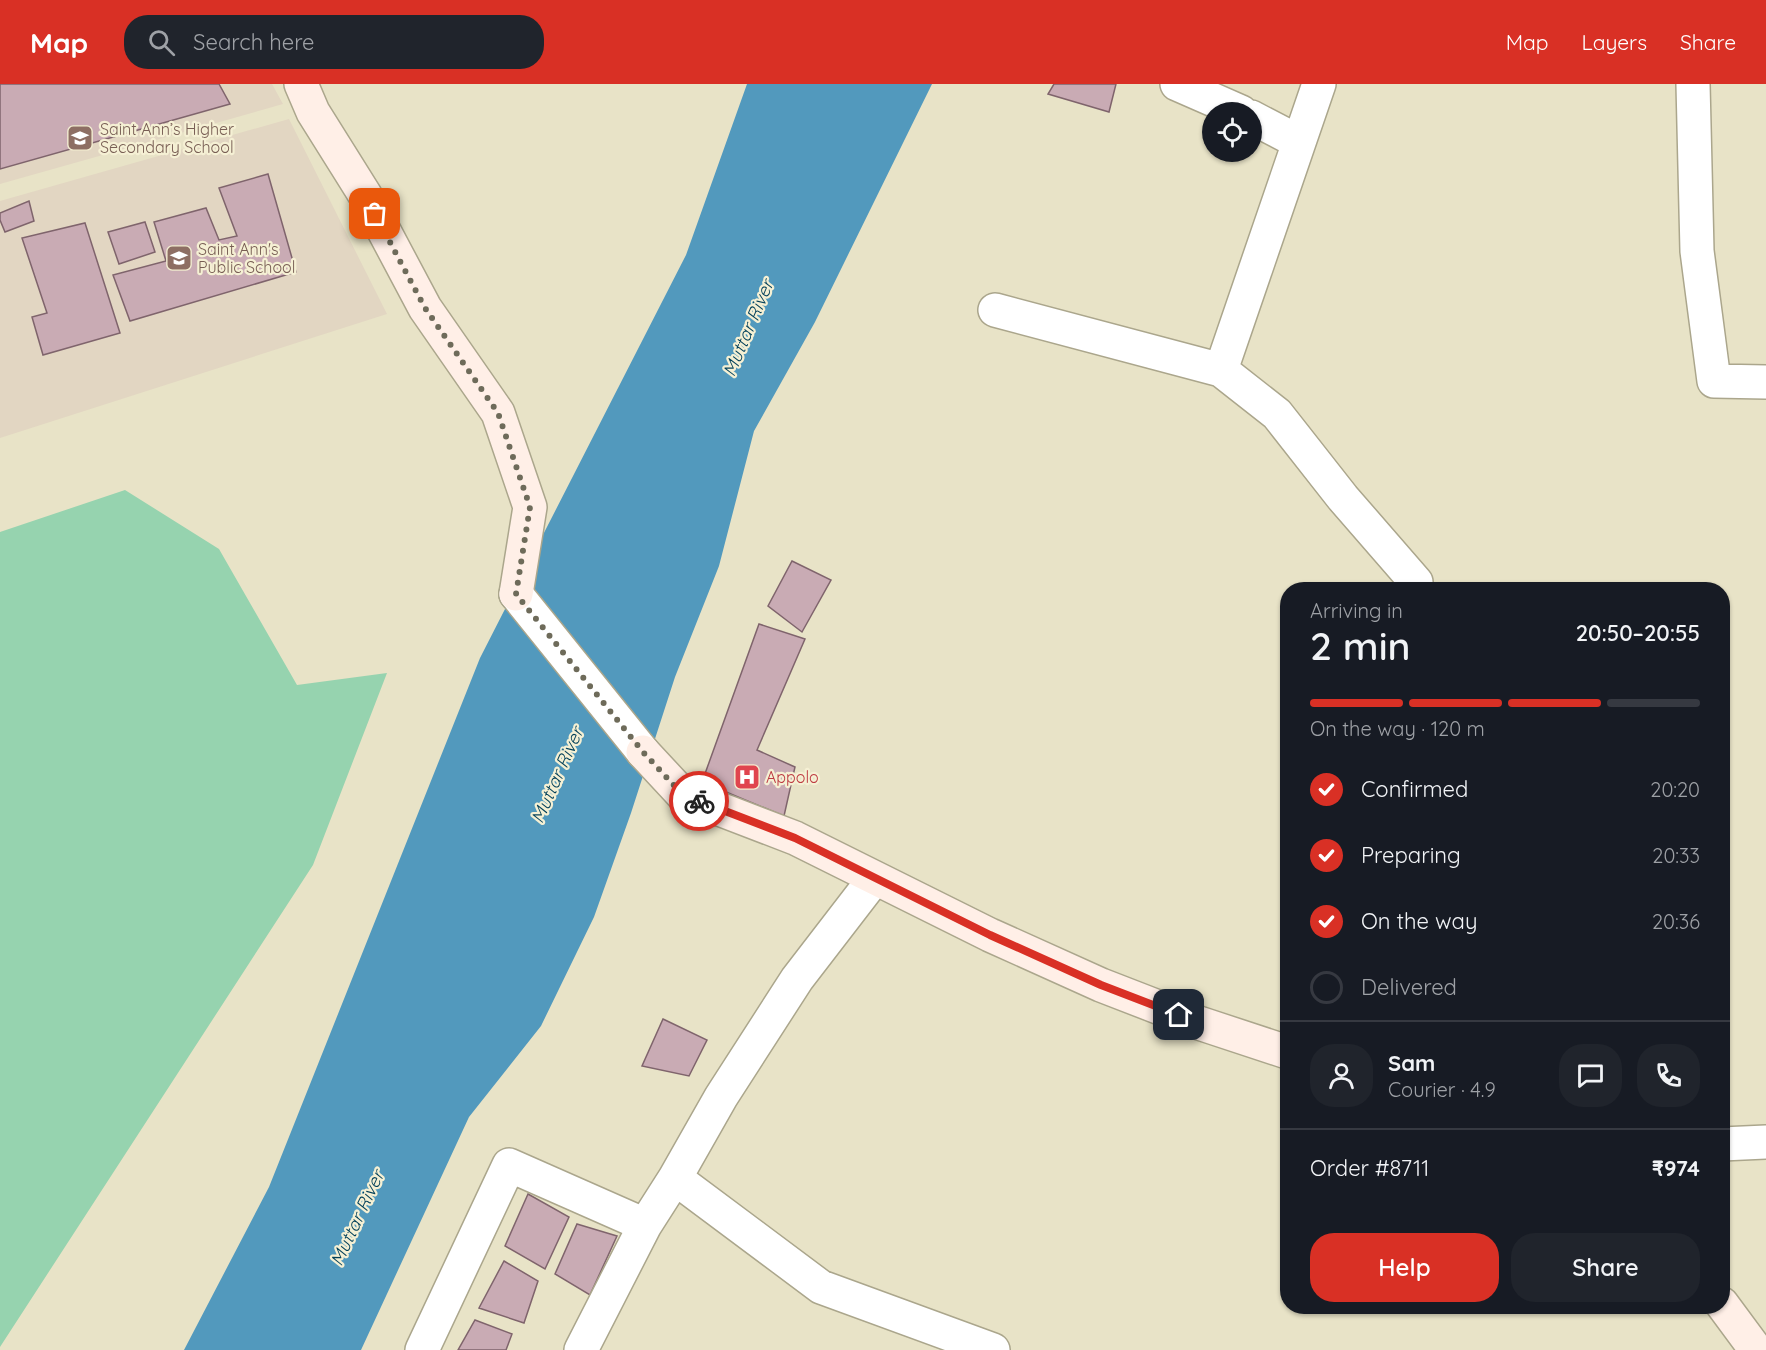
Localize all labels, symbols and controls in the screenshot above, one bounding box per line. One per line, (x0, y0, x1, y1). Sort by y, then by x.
search box (124, 15, 544, 69)
text: Map (30, 25, 88, 60)
icon: search (145, 26, 178, 59)
text: Search here (193, 28, 315, 56)
text: Map (1506, 29, 1549, 55)
text: Layers (1582, 29, 1647, 55)
text: Share (1680, 29, 1736, 55)
map controls (1202, 102, 1262, 162)
button: locate (1202, 102, 1262, 162)
place label: Saint Ann’s Higher Secondary School (100, 119, 234, 157)
school or university icon: Saint Ann’s Higher Secondary School (65, 123, 95, 153)
pin (349, 188, 400, 239)
icon: bag (358, 197, 391, 230)
place label: Saint Ann's Public School (198, 239, 295, 277)
school or university icon: Saint Ann's Public School (164, 243, 194, 273)
water label: Muttar River (717, 274, 779, 380)
text: Arriving in (1310, 598, 1403, 623)
text: 20:50–20:55 (1576, 619, 1700, 647)
text: 2 min (1310, 621, 1411, 670)
text: On the way · 120 m (1310, 716, 1485, 741)
water label: Muttar River (526, 722, 589, 827)
hospital icon: Appolo (732, 762, 762, 792)
place label: Appolo (766, 767, 819, 787)
courier (669, 771, 729, 831)
icon: check (1310, 773, 1343, 806)
text: Confirmed (1361, 775, 1468, 803)
text: 20:20 (1650, 777, 1700, 802)
icon: bike (683, 785, 716, 818)
icon: check (1310, 839, 1343, 872)
text: Preparing (1361, 841, 1461, 869)
text: 20:33 (1652, 843, 1700, 868)
icon: check (1310, 905, 1343, 938)
text: On the way (1361, 907, 1477, 935)
text: 20:36 (1652, 909, 1700, 934)
text: Delivered (1361, 973, 1457, 1001)
pin (1153, 989, 1204, 1040)
icon: home (1162, 998, 1195, 1031)
button: person (1310, 1044, 1373, 1107)
button: chat (1559, 1044, 1622, 1107)
button: phone (1637, 1044, 1700, 1107)
text: Sam (1388, 1049, 1435, 1077)
text: Courier · 4.9 (1388, 1077, 1496, 1102)
text: Order #8711 (1310, 1154, 1429, 1182)
text: ₹974 (1652, 1154, 1700, 1182)
water label: Muttar River (325, 1165, 390, 1269)
button: Help (1310, 1233, 1499, 1302)
button: Share (1511, 1233, 1700, 1302)

